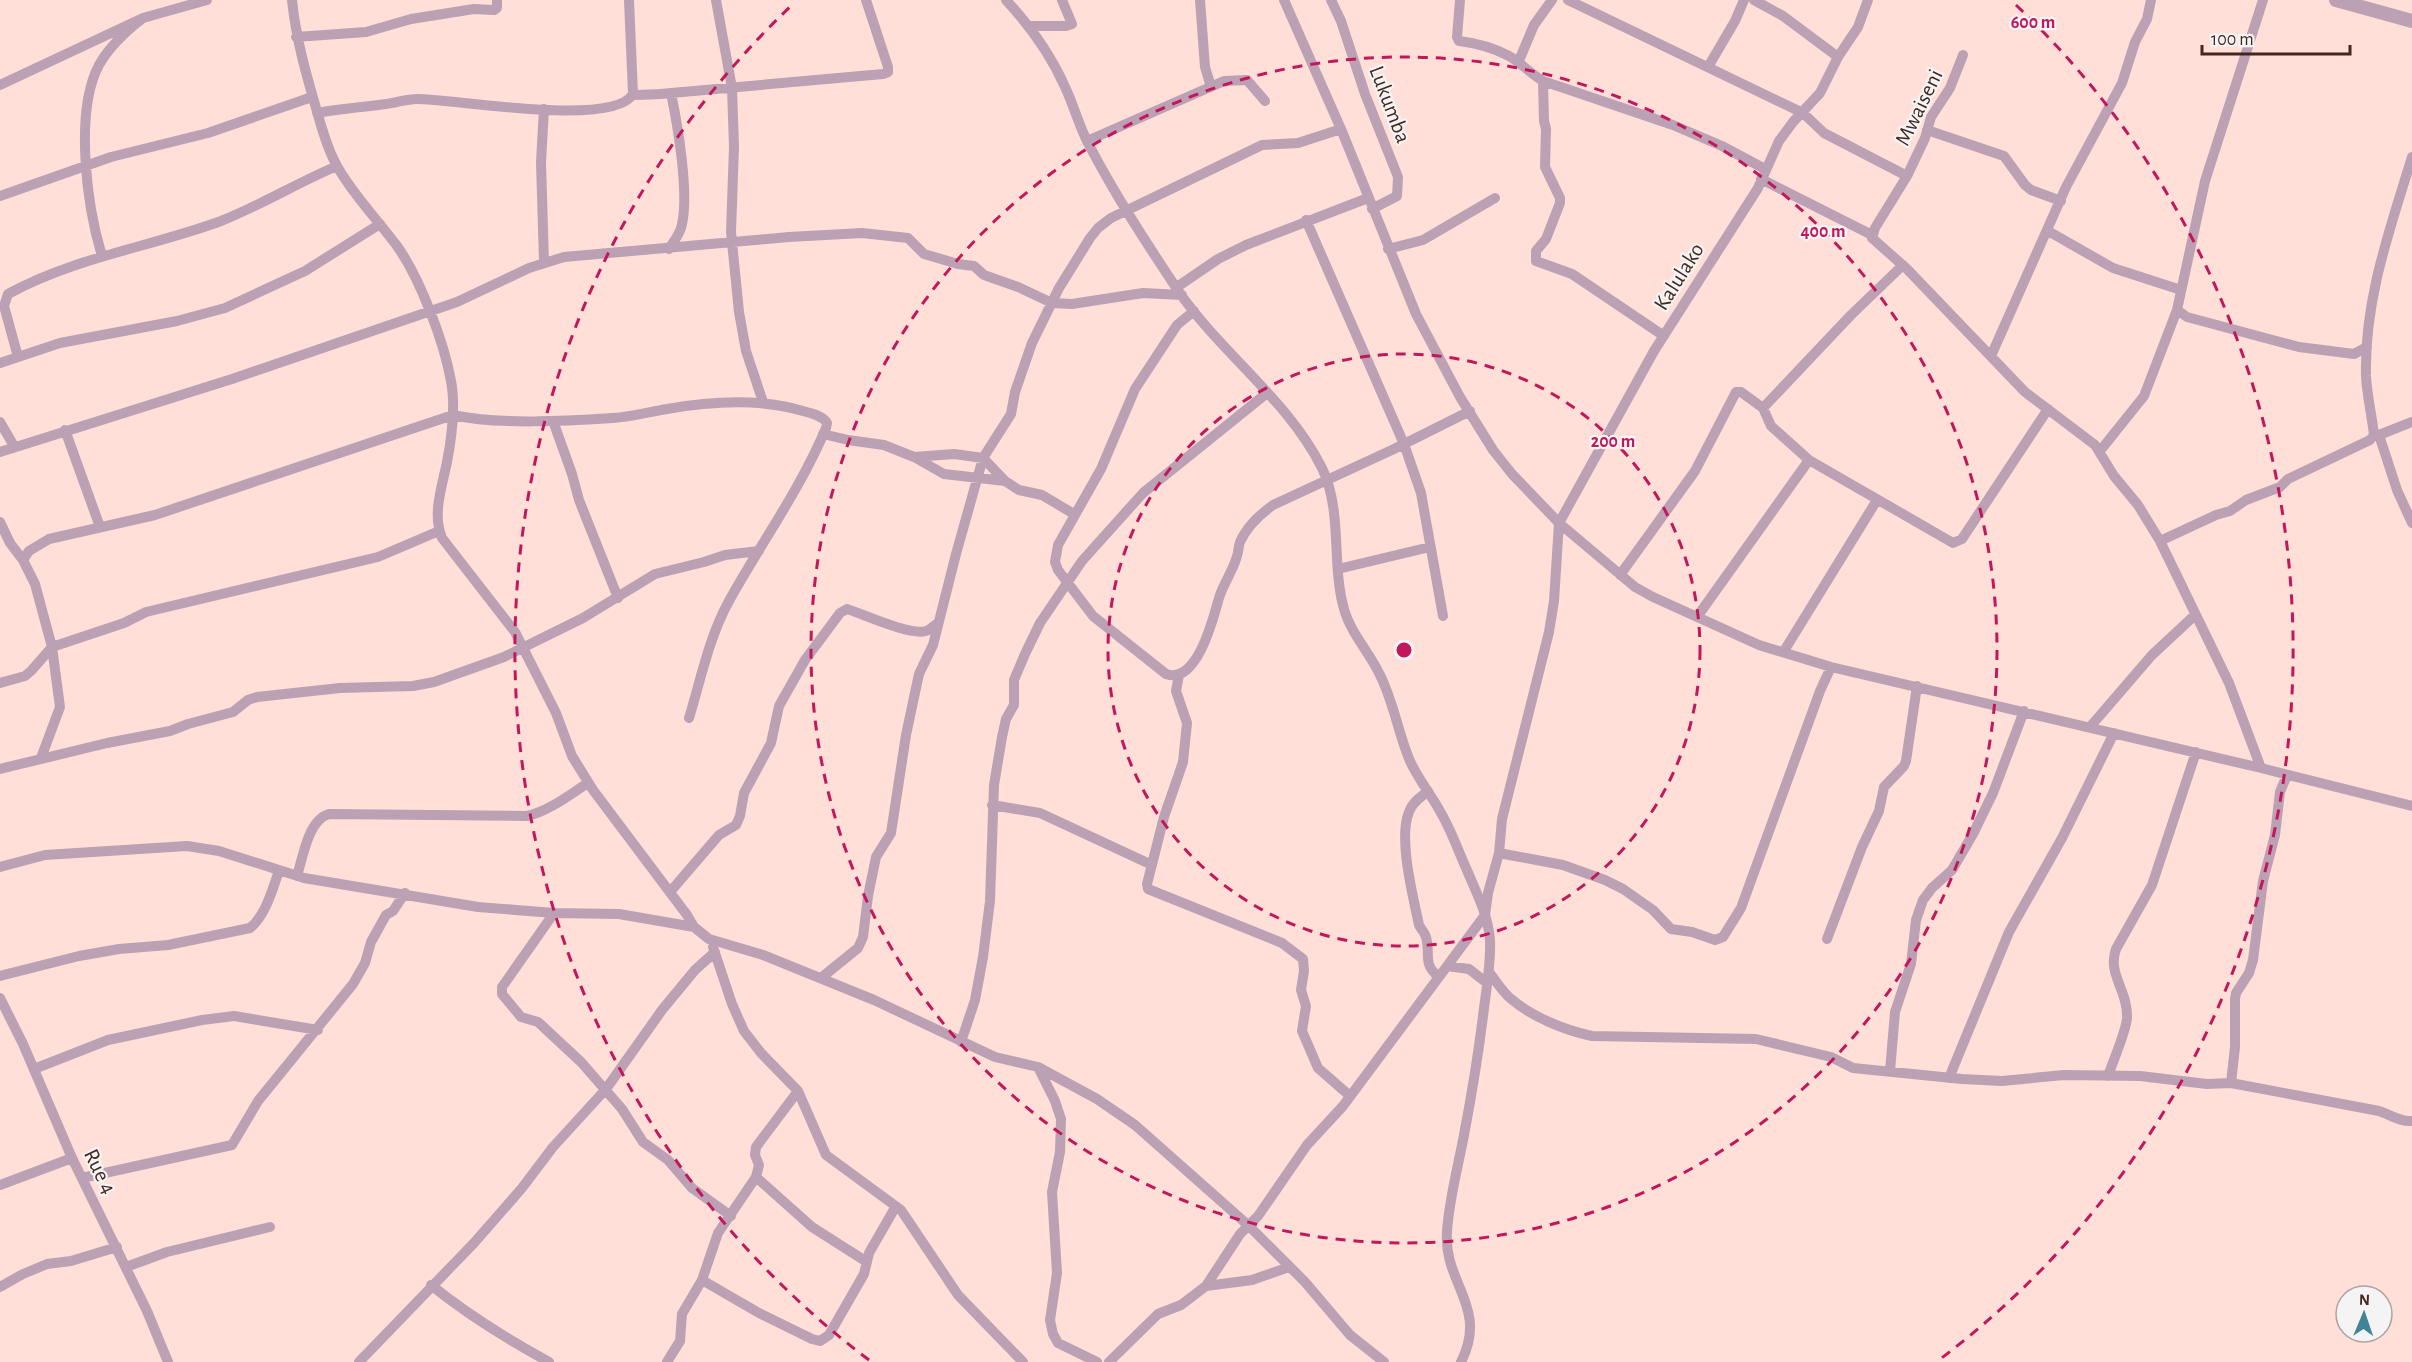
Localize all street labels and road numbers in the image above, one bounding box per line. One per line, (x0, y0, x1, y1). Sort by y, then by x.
street label: Lukumba (1365, 63, 1415, 146)
street label: Mwaiseni (1891, 66, 1947, 149)
street label: Kalulako (1650, 239, 1708, 314)
street label: Rue 4 (80, 1145, 120, 1198)

